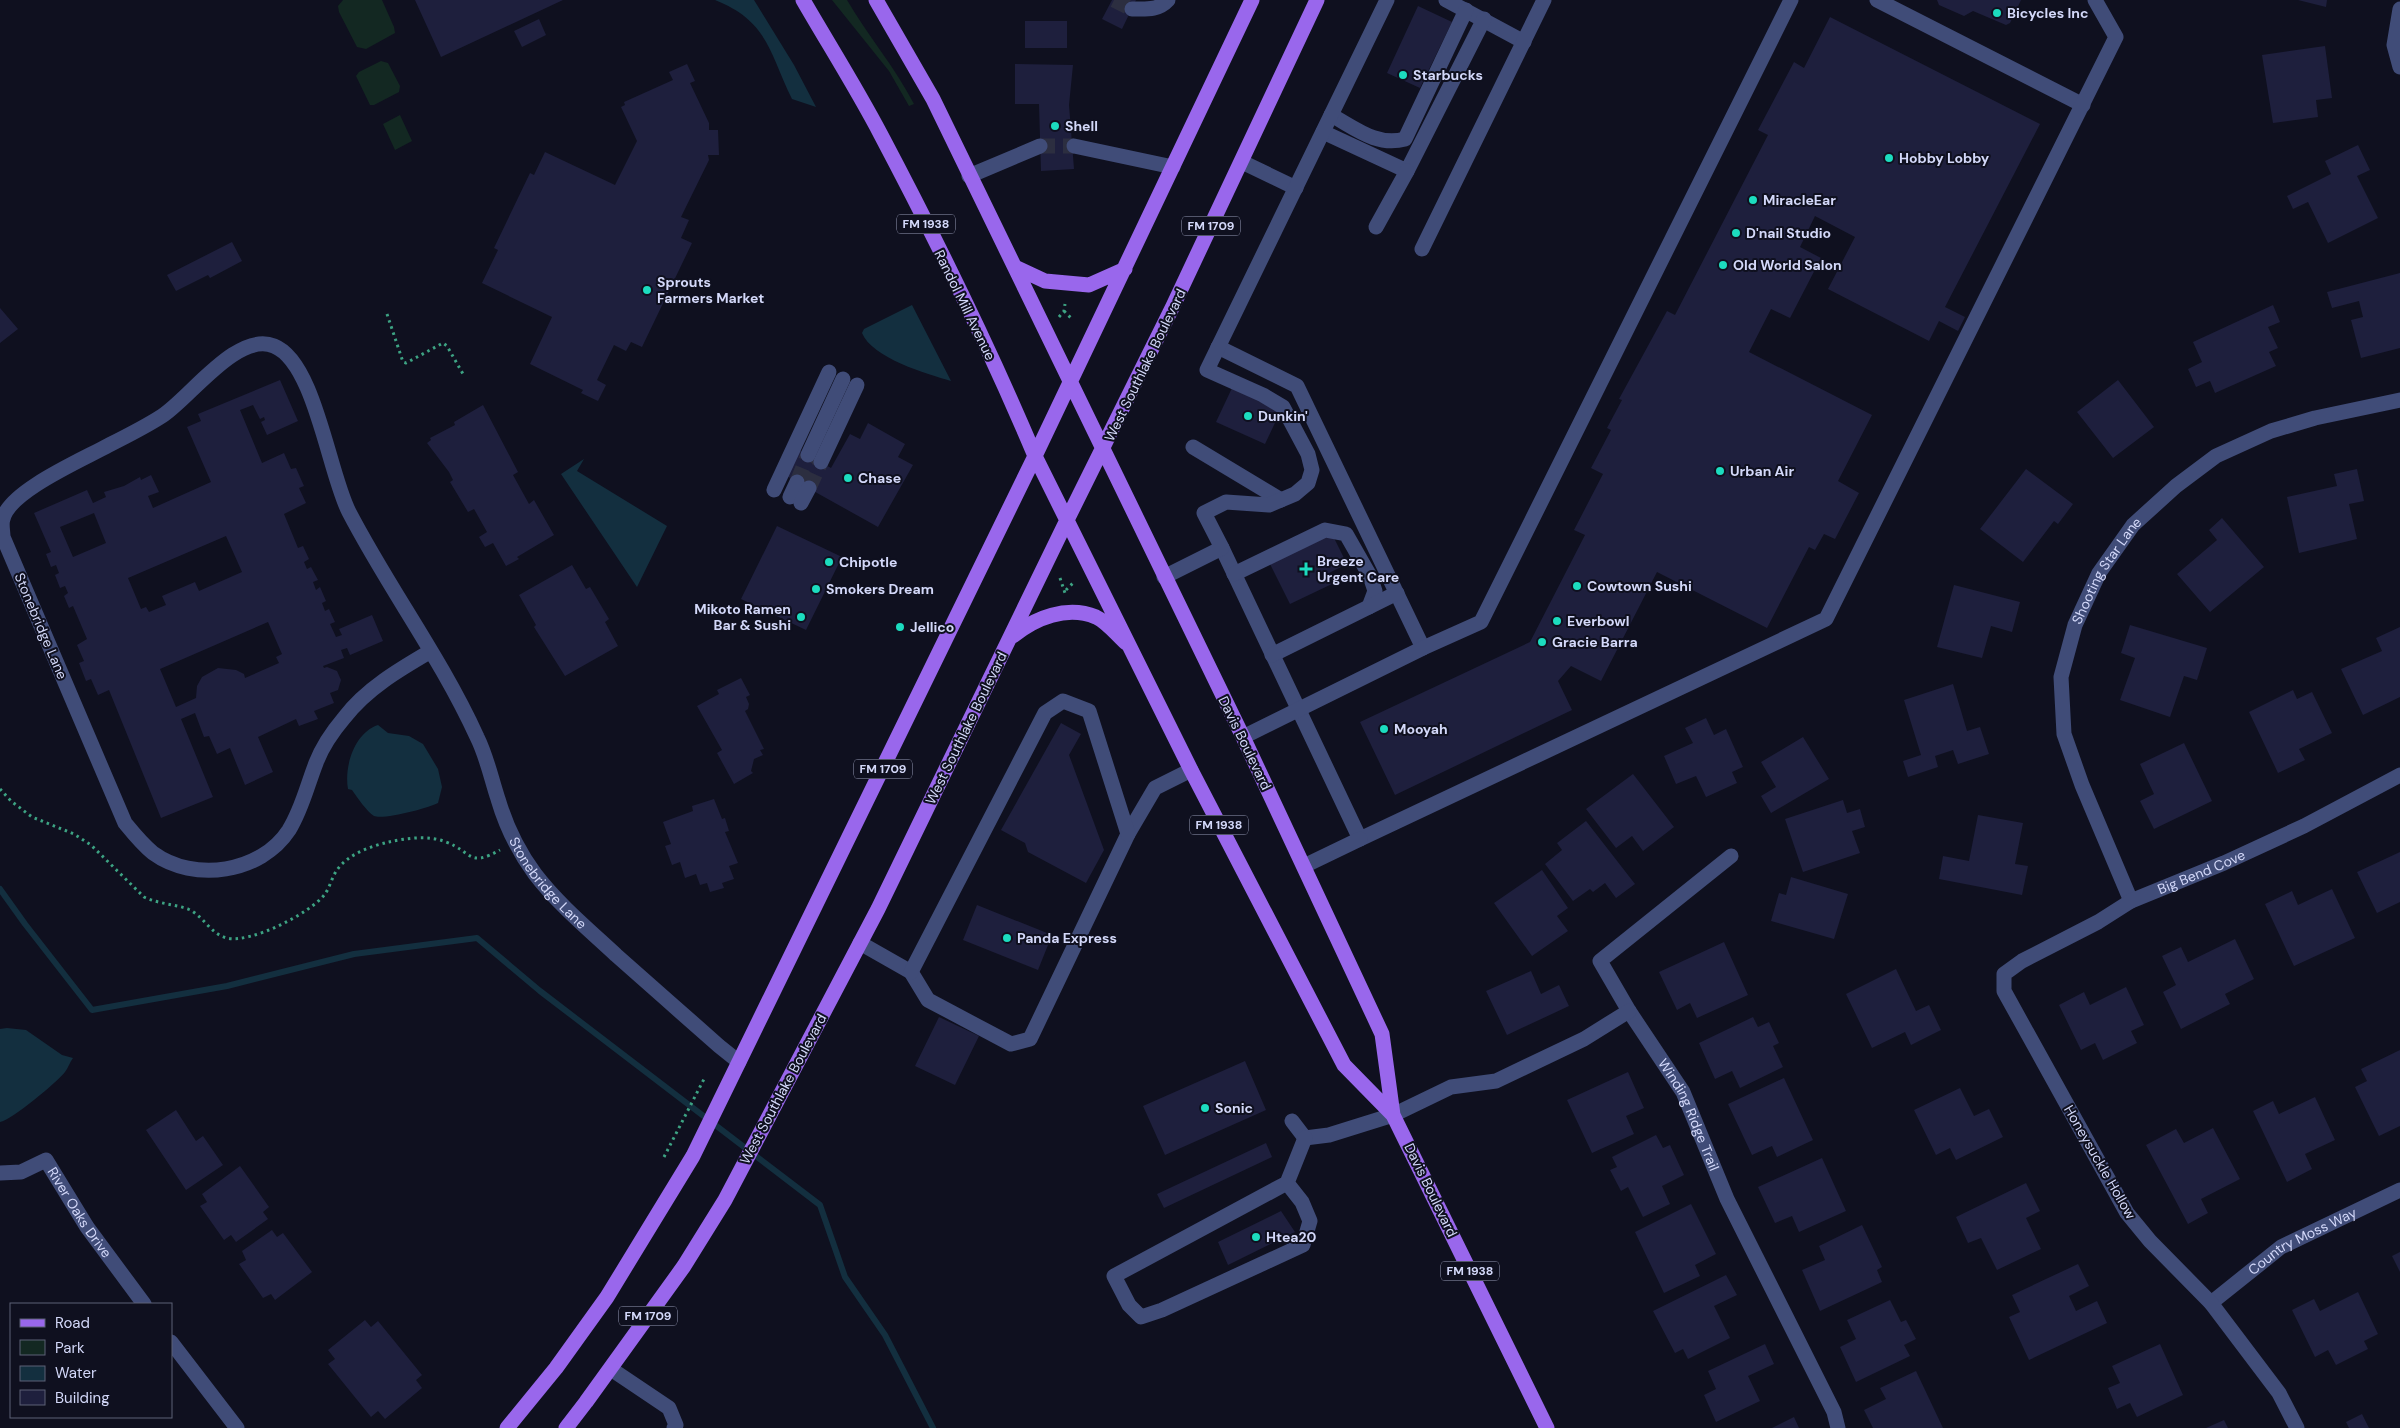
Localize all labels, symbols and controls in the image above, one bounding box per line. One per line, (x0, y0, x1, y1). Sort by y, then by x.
place label: Bicycles Inc (2007, 4, 2088, 22)
marker: Bicycles Inc (1991, 7, 2003, 19)
place label: Starbucks (1413, 66, 1483, 84)
marker: Starbucks (1397, 69, 1409, 81)
place label: Shell (1065, 117, 1098, 135)
marker: Shell (1049, 120, 1061, 132)
place label: Hobby Lobby (1899, 149, 1990, 167)
marker: Hobby Lobby (1883, 152, 1895, 164)
place label: MiracleEar (1763, 191, 1836, 209)
marker: MiracleEar (1747, 194, 1759, 206)
road number: FM 1938 (897, 214, 955, 233)
road number: FM 1709 (1182, 217, 1240, 236)
place label: D'nail Studio (1746, 224, 1831, 242)
marker: D'nail Studio (1730, 227, 1742, 239)
street label: Randol Mill Avenue (931, 247, 999, 363)
place label: Old World Salon (1733, 256, 1842, 274)
marker: Old World Salon (1717, 259, 1729, 271)
place label: Sprouts Farmers Market (657, 273, 764, 307)
marker: Sprouts Farmers Market (641, 284, 653, 296)
street label: West Southlake Boulevard (1100, 286, 1190, 444)
place label: Dunkin' (1258, 407, 1308, 425)
marker: Dunkin' (1242, 410, 1254, 422)
place label: Urban Air (1730, 462, 1794, 480)
marker: Urban Air (1714, 465, 1726, 477)
place label: Chase (858, 469, 901, 487)
marker: Chase (842, 472, 854, 484)
street label: Shooting Star Lane (2068, 513, 2145, 627)
place label: Breeze Urgent Care (1317, 552, 1399, 586)
place label: Chipotle (839, 553, 897, 571)
marker: Chipotle (823, 556, 835, 568)
marker: Breeze Urgent Care (1299, 562, 1313, 576)
street label: Stonebridge Lane (10, 570, 72, 682)
place label: Cowtown Sushi (1587, 577, 1692, 595)
place label: Smokers Dream (826, 580, 934, 598)
marker: Cowtown Sushi (1571, 580, 1583, 592)
marker: Smokers Dream (810, 583, 822, 595)
place label: Mikoto Ramen Bar & Sushi (694, 600, 791, 634)
marker: Mikoto Ramen Bar & Sushi (795, 611, 807, 623)
place label: Everbowl (1567, 612, 1630, 630)
marker: Everbowl (1551, 615, 1563, 627)
place label: Jellico (910, 618, 954, 636)
marker: Jellico (894, 621, 906, 633)
place label: Gracie Barra (1552, 633, 1638, 651)
marker: Gracie Barra (1536, 636, 1548, 648)
street label: West Southlake Boulevard (921, 649, 1011, 807)
street label: Davis Boulevard (1214, 693, 1276, 793)
place label: Mooyah (1394, 720, 1448, 738)
marker: Mooyah (1378, 723, 1390, 735)
road number: FM 1709 (854, 760, 912, 779)
road number: FM 1938 (1190, 816, 1248, 834)
street label: Stonebridge Lane (505, 834, 591, 933)
street label: Big Bend Cove (2155, 845, 2248, 898)
place label: Panda Express (1017, 929, 1117, 947)
marker: Panda Express (1001, 932, 1013, 944)
street label: West Southlake Boulevard (736, 1011, 830, 1167)
street label: Winding Ridge Trail (1654, 1055, 1723, 1173)
place label: Sonic (1215, 1099, 1253, 1117)
marker: Sonic (1199, 1102, 1211, 1114)
street label: Honeysuckle Hollow (2060, 1102, 2140, 1222)
street label: Davis Boulevard (1400, 1140, 1462, 1240)
street label: River Oaks Drive (43, 1164, 116, 1261)
street label: Country Moss Way (2244, 1203, 2360, 1279)
place label: Htea20 (1266, 1228, 1317, 1246)
marker: Htea20 (1250, 1231, 1262, 1243)
road number: FM 1938 (1441, 1262, 1499, 1280)
legend (10, 1303, 172, 1418)
road number: FM 1709 (619, 1306, 677, 1325)
text: Road (55, 1313, 90, 1333)
text: Park (55, 1338, 85, 1358)
text: Water (55, 1363, 97, 1383)
text: Building (55, 1388, 110, 1408)

